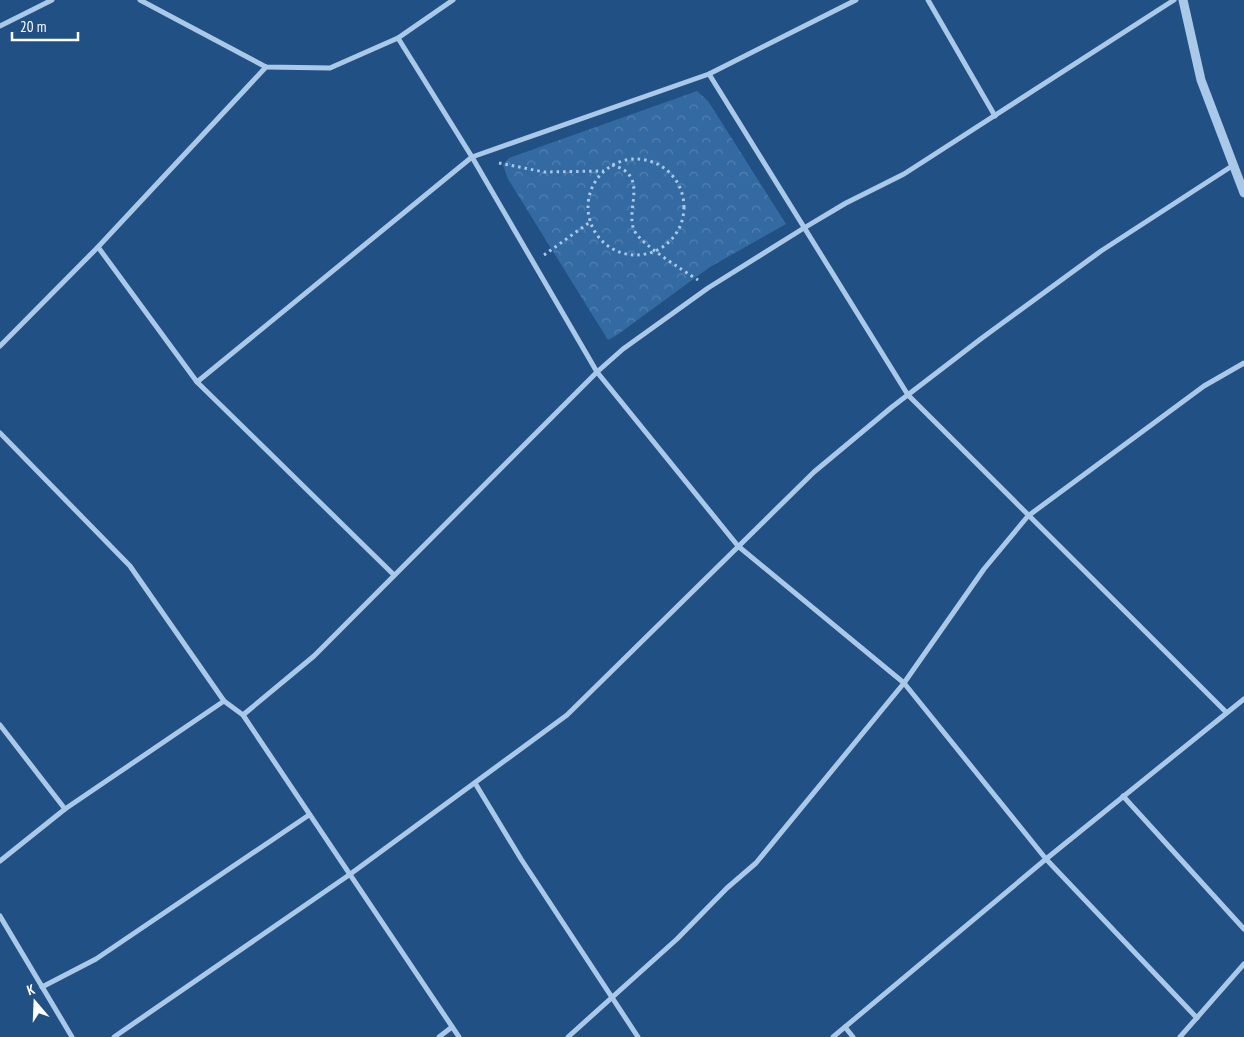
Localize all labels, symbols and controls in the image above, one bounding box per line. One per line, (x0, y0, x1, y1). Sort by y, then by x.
scale bar (12, 10, 79, 42)
text: 20 m (20, 17, 46, 36)
north arrow (10, 977, 60, 1027)
text: K (24, 980, 38, 999)

